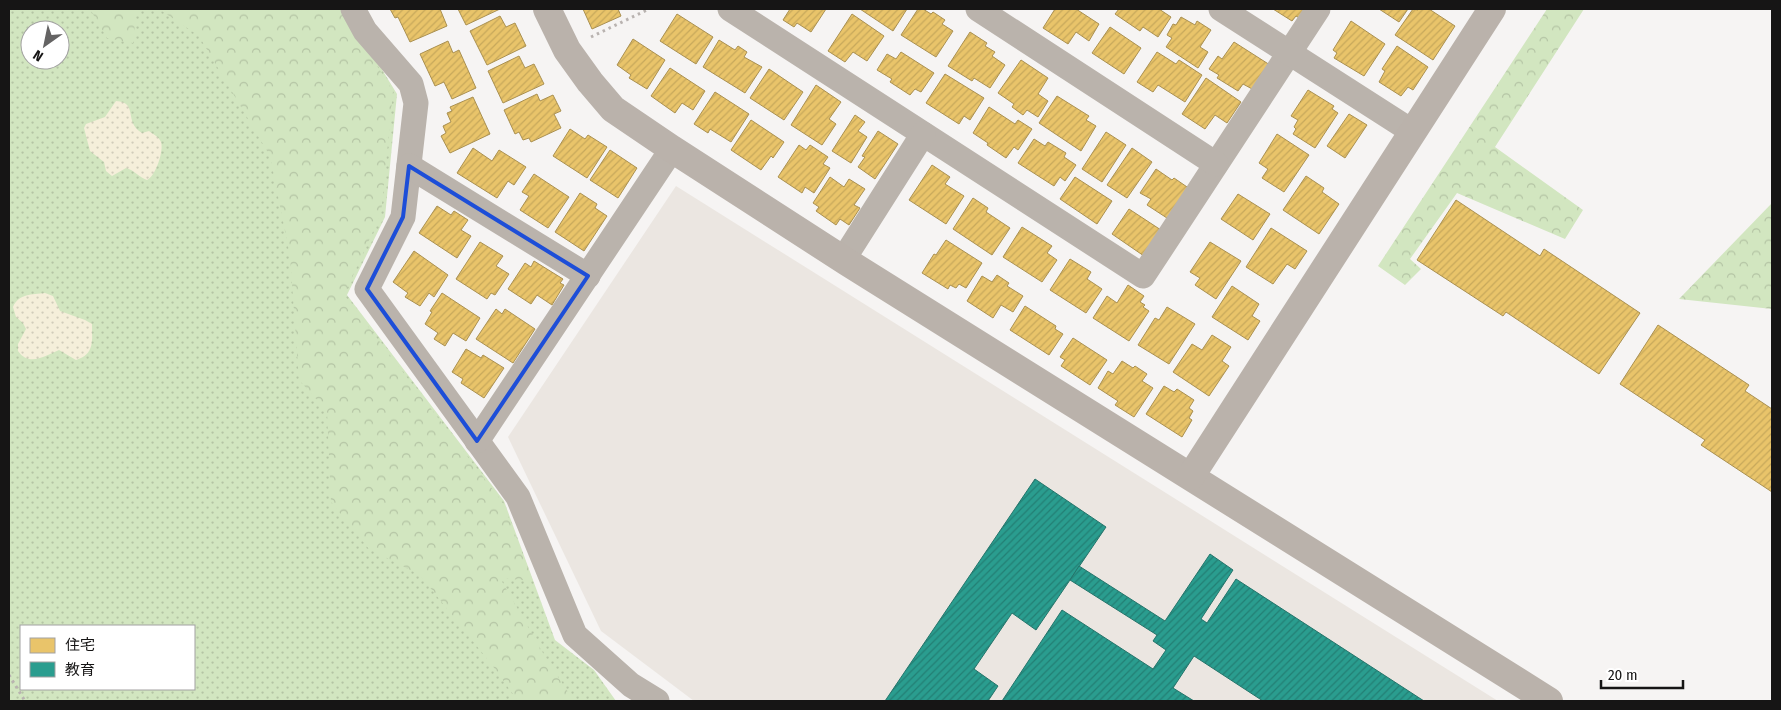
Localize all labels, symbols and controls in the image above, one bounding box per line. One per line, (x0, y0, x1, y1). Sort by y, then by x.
north arrow (20, 20, 70, 70)
text: N (30, 46, 46, 65)
legend (20, 625, 195, 690)
text: 住宅 (65, 636, 95, 654)
scale bar (1601, 658, 1684, 690)
text: 教育 (65, 661, 95, 679)
text: 20 m (1608, 666, 1638, 684)

